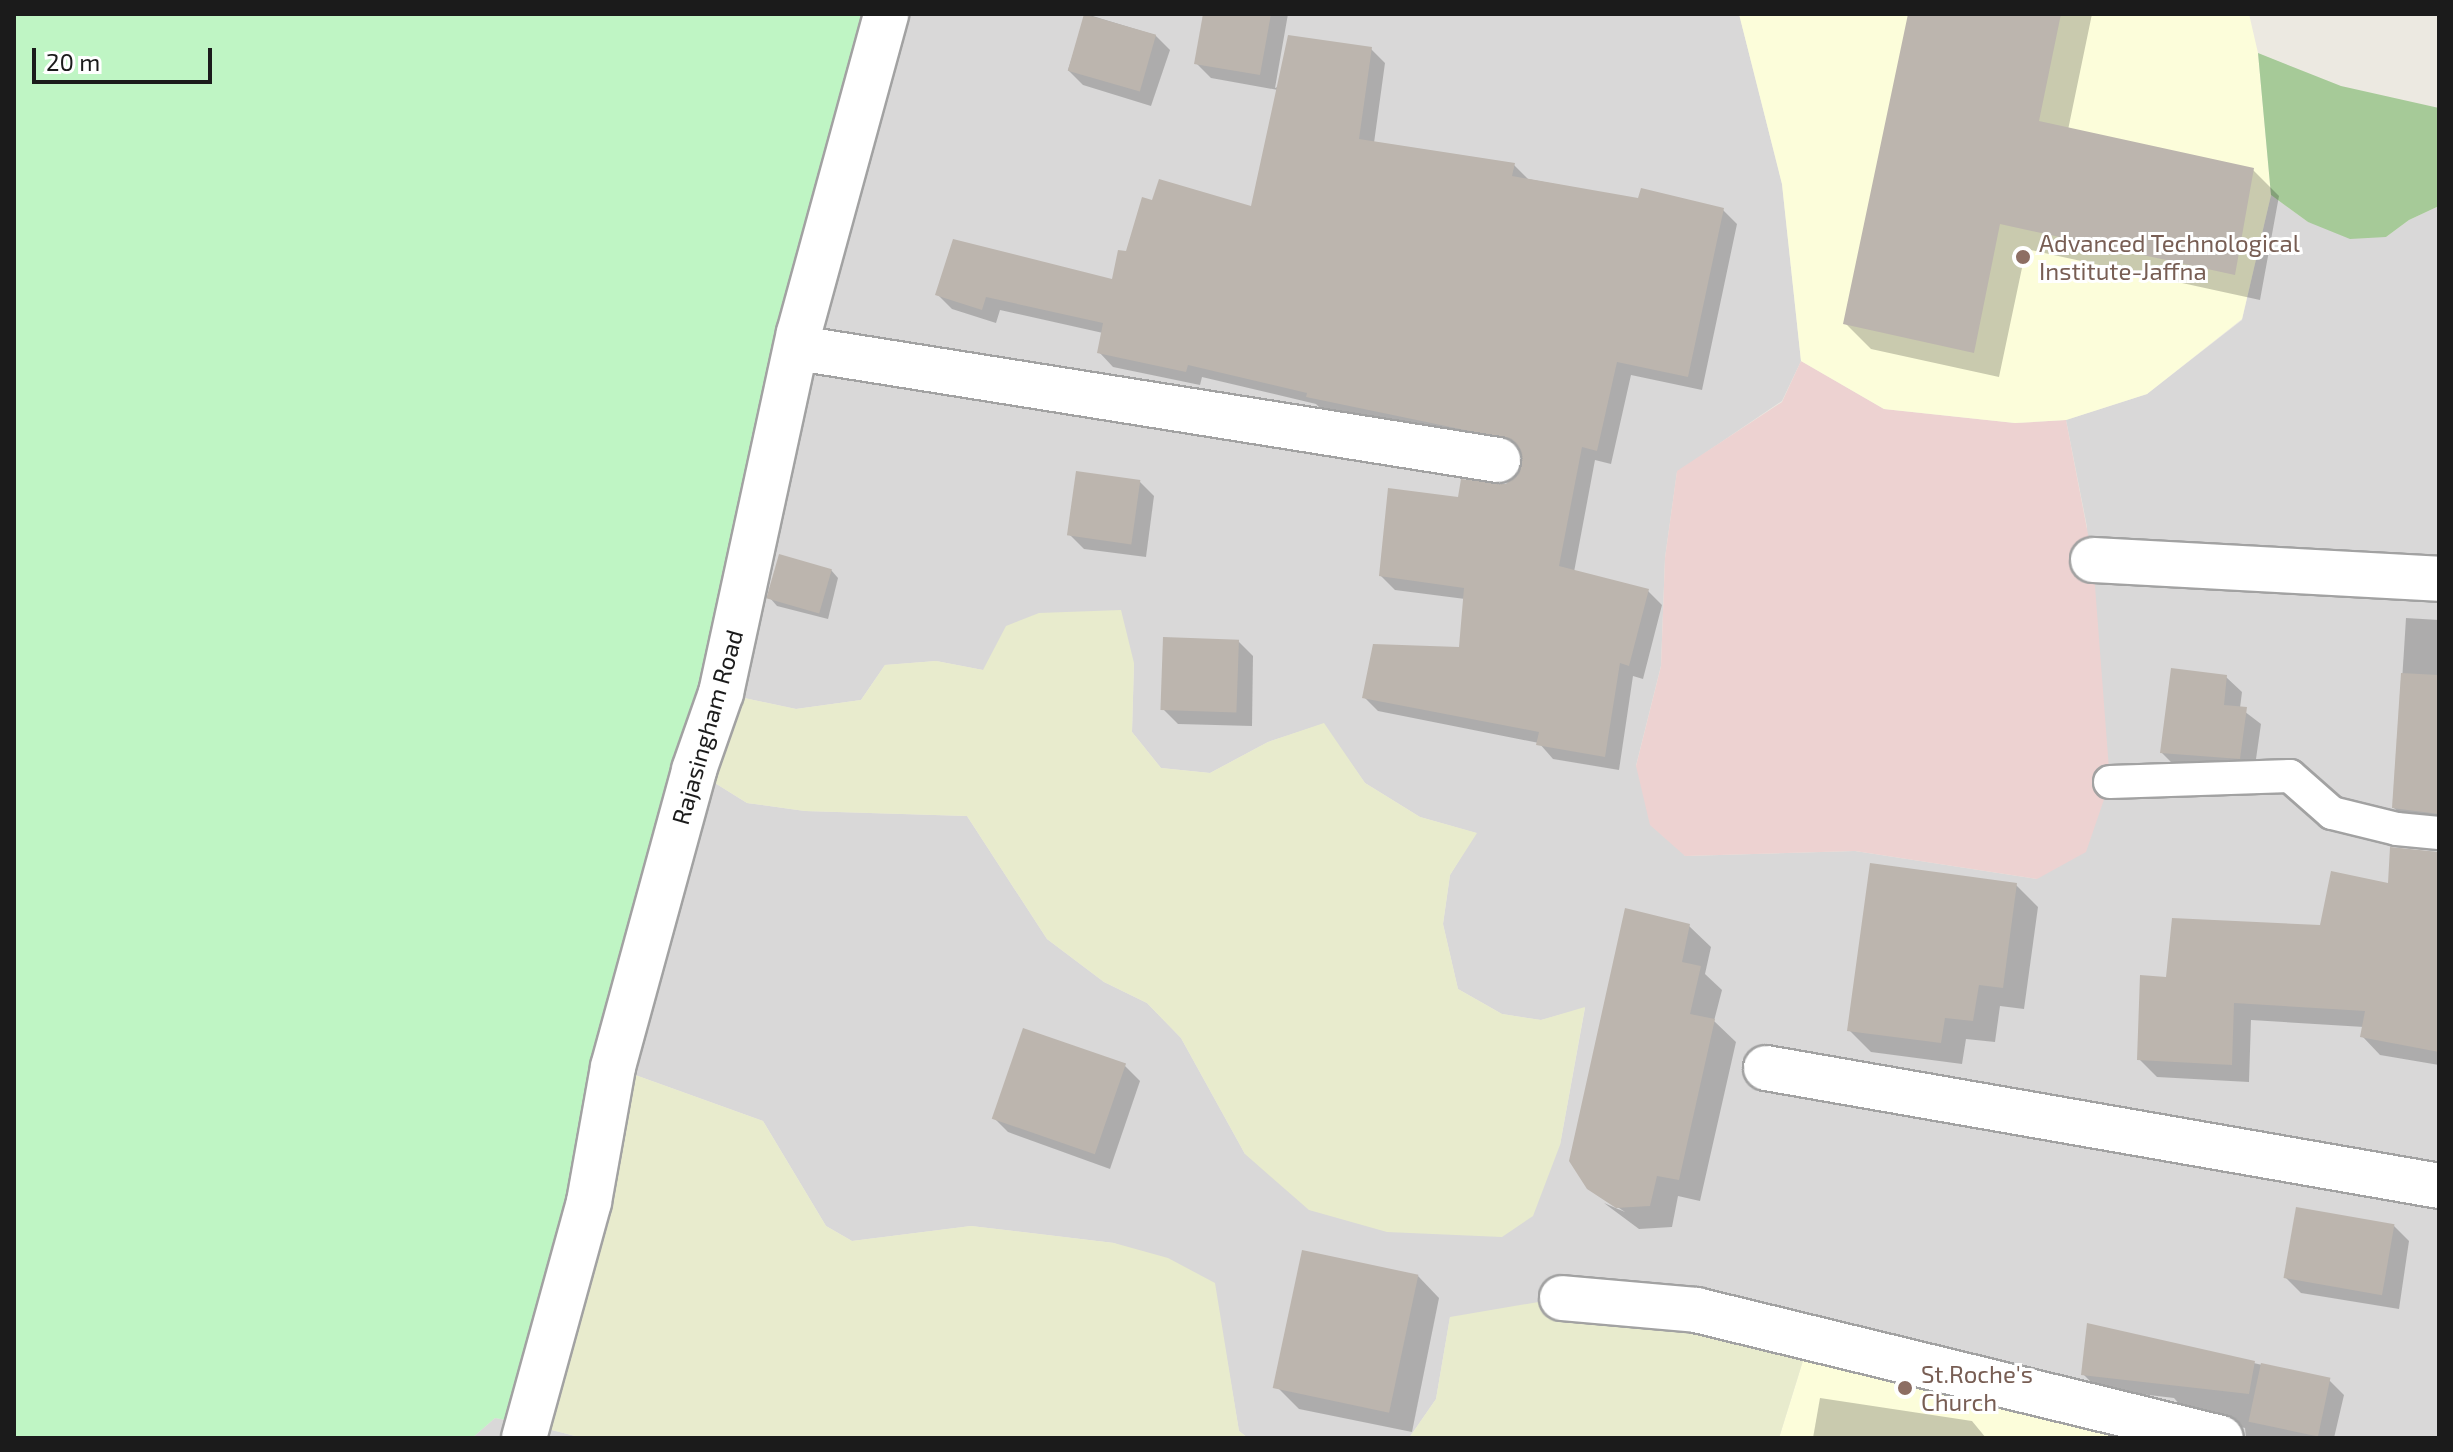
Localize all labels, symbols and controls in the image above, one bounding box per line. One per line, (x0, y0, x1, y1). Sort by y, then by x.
scale bar (36, 32, 216, 82)
text: 20 m (46, 47, 100, 76)
place label: Advanced Technological Institute-Jaffna (2039, 229, 2300, 285)
marker: Advanced Technological Institute-Jaffna (2014, 248, 2032, 266)
street label: Rajasingham Road (665, 626, 749, 828)
place label: St.Roche's Church (1921, 1360, 2033, 1416)
marker: St.Roche's Church (1896, 1379, 1914, 1397)

